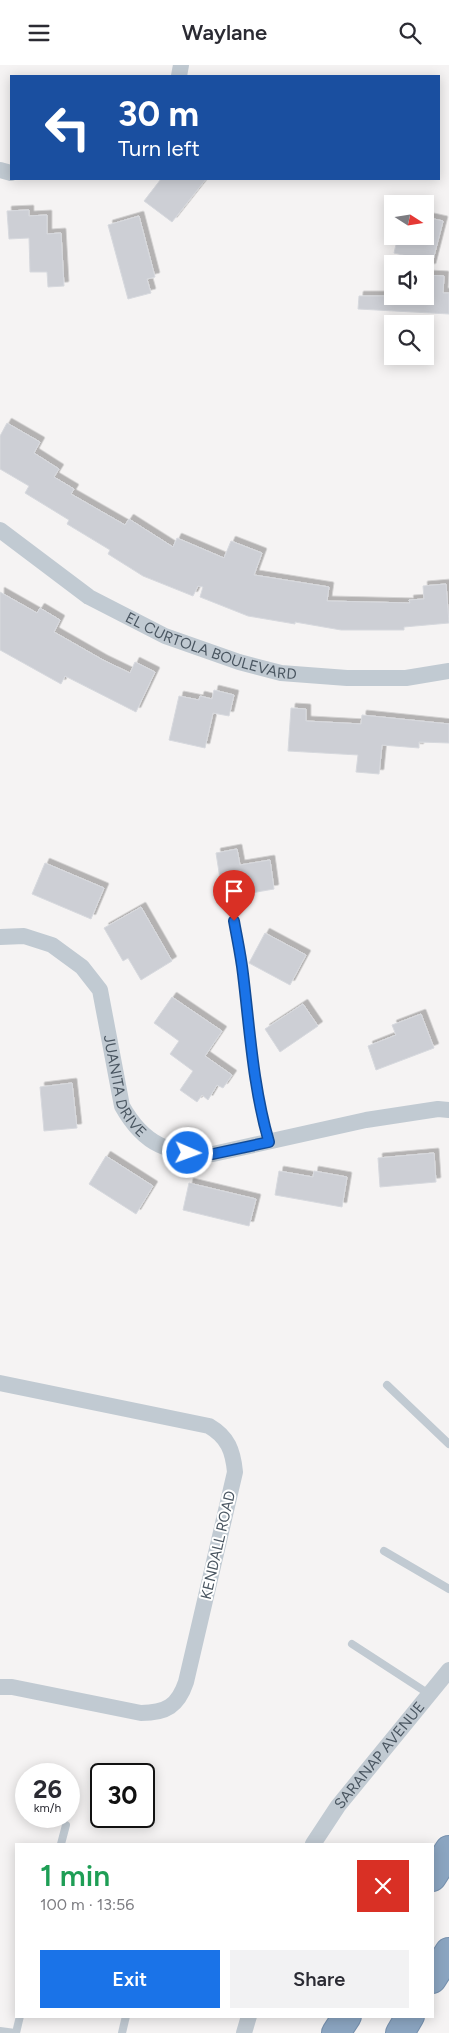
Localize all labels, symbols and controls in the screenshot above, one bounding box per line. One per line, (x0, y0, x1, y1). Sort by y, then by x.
icon: menu (25, 19, 53, 47)
text: Waylane (182, 19, 267, 46)
icon: search (396, 19, 424, 47)
text: 30 m (118, 93, 199, 135)
icon: left (35, 95, 100, 160)
text: Turn left (118, 135, 200, 162)
north arrow (384, 195, 434, 245)
map controls (384, 195, 434, 365)
button: sound (384, 255, 434, 305)
button: search (384, 315, 434, 365)
street label: EL CURTOLA BOULEVARD (123, 608, 297, 683)
pin (213, 870, 255, 921)
icon: arrive (220, 877, 248, 905)
street label: JUANITA DRIVE (100, 1033, 150, 1141)
position arrow (161, 1126, 213, 1178)
street label: KENDALL ROAD (197, 1489, 239, 1601)
street label: SARANAP AVENUE (330, 1698, 428, 1812)
speed limit sign: 30 (90, 1763, 155, 1828)
text: 26 (33, 1774, 62, 1804)
text: km/h (34, 1801, 61, 1815)
text: 1 min (40, 1857, 110, 1894)
button: close (357, 1860, 409, 1912)
text: 100 m · 13:56 (40, 1895, 134, 1914)
button: Exit (40, 1950, 220, 2008)
button: Share (230, 1950, 409, 2008)

